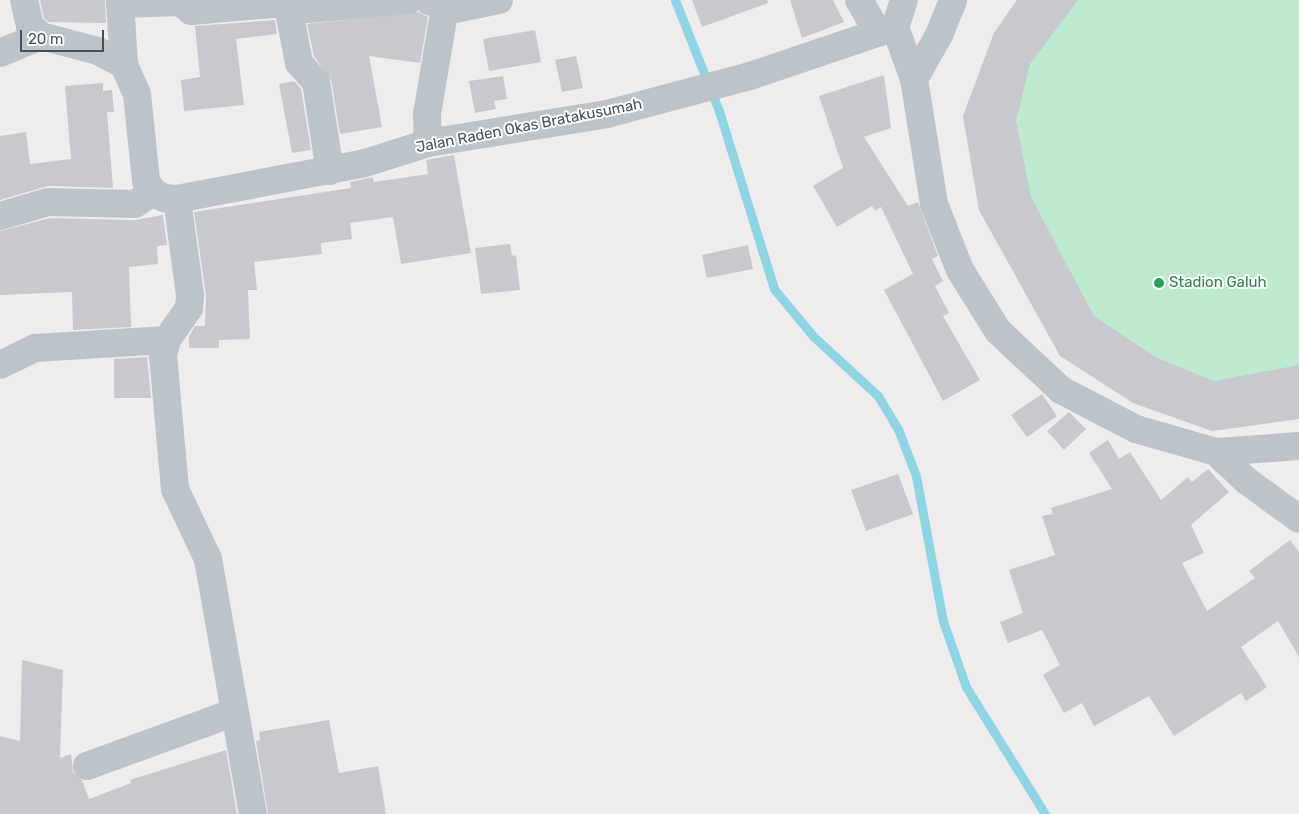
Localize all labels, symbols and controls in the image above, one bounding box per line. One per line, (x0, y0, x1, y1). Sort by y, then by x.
scale bar (22, 20, 106, 52)
text: 20 m (28, 30, 63, 48)
street label: Jalan Raden Okas Bratakusumah (414, 95, 644, 157)
place label: Stadion Galuh (1169, 274, 1267, 292)
marker: Stadion Galuh (1153, 277, 1165, 289)

